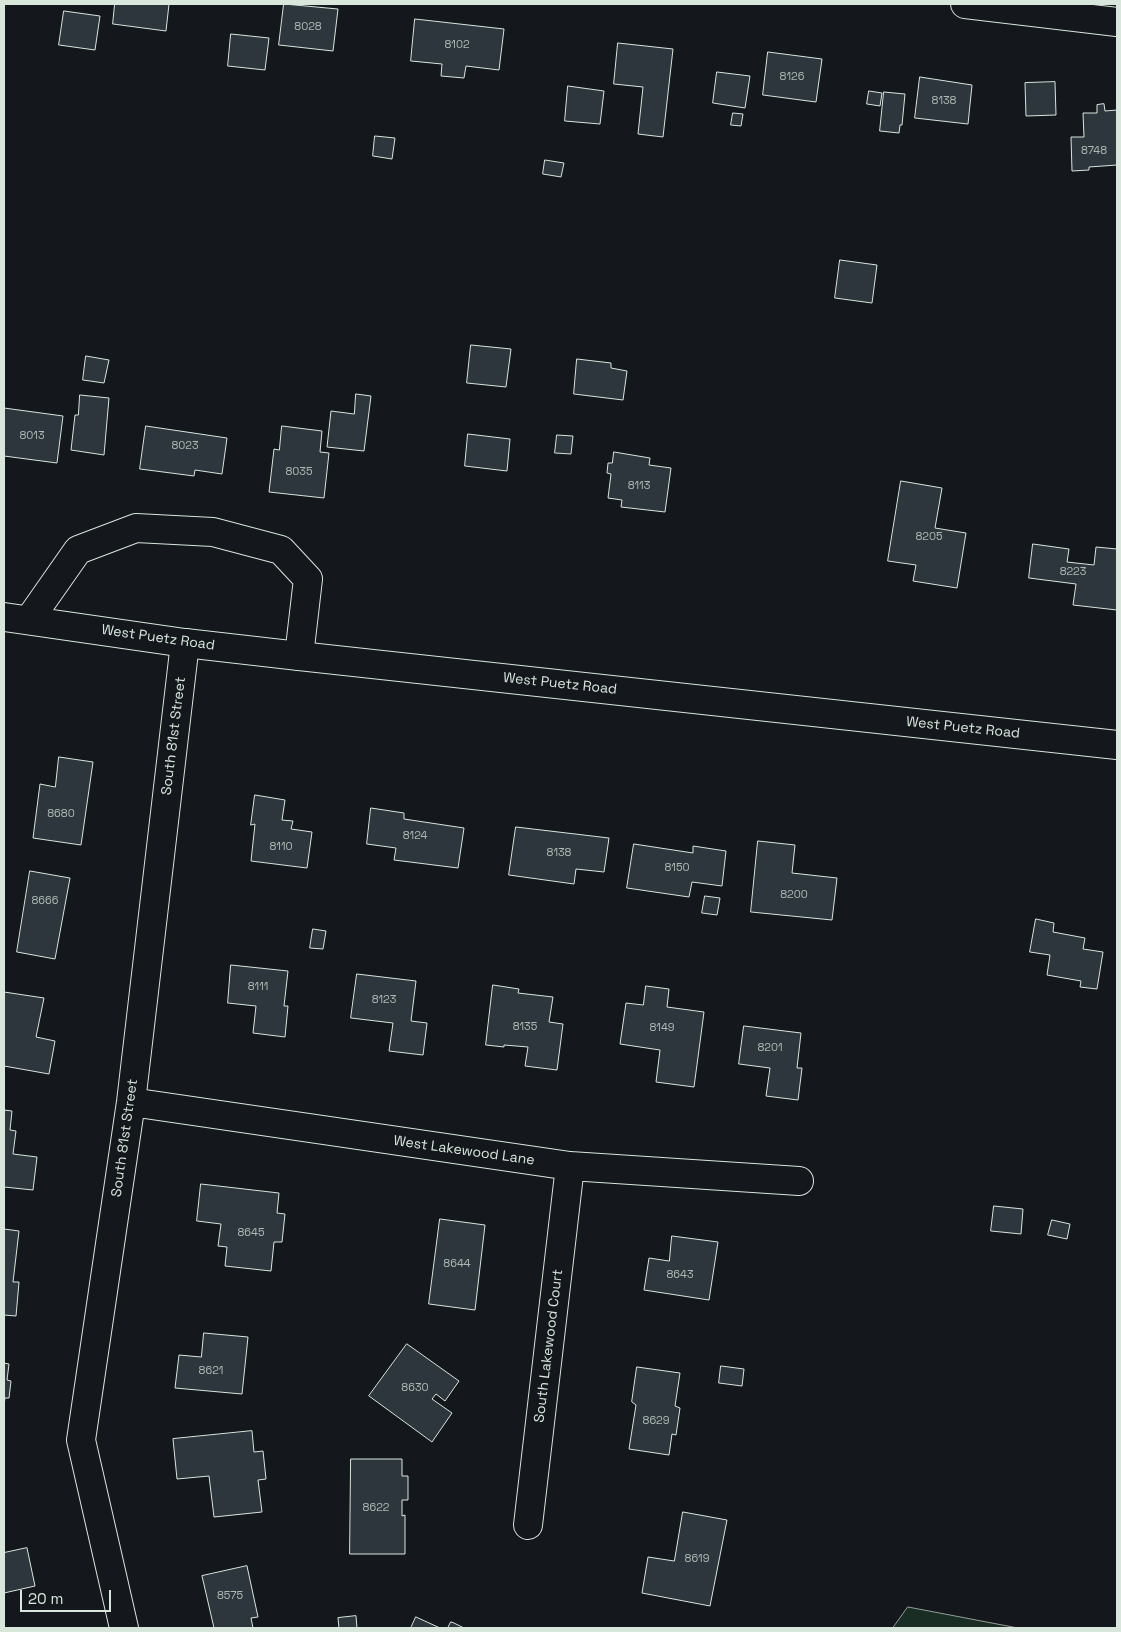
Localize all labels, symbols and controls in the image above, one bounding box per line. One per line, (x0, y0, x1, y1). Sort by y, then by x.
house number: 8028 (294, 20, 322, 34)
house number: 8102 (444, 38, 470, 52)
house number: 8126 (780, 70, 804, 84)
house number: 8138 (932, 94, 956, 108)
house number: 8748 (1081, 144, 1107, 158)
house number: 8013 (19, 429, 45, 443)
house number: 8023 (171, 439, 199, 453)
house number: 8035 (285, 465, 313, 479)
house number: 8113 (628, 479, 650, 493)
house number: 8205 (915, 530, 943, 544)
house number: 8223 (1060, 565, 1086, 579)
street label: West Puetz Road (100, 622, 216, 654)
street label: West Puetz Road (502, 670, 618, 698)
street label: South 81st Street (158, 676, 190, 796)
street label: West Puetz Road (905, 714, 1021, 742)
house number: 8680 (47, 807, 75, 821)
house number: 8124 (403, 829, 427, 843)
house number: 8110 (269, 840, 293, 854)
house number: 8138 (547, 846, 571, 860)
house number: 8150 (664, 861, 690, 875)
house number: 8200 (780, 888, 808, 902)
house number: 8666 (31, 894, 59, 908)
house number: 8111 (248, 980, 268, 994)
house number: 8123 (372, 993, 396, 1007)
house number: 8135 (513, 1020, 537, 1034)
house number: 8149 (649, 1021, 675, 1035)
house number: 8201 (757, 1041, 783, 1055)
street label: South 81st Street (108, 1078, 142, 1198)
street label: West Lakewood Lane (392, 1133, 536, 1169)
house number: 8645 (237, 1226, 265, 1240)
house number: 8644 (443, 1257, 471, 1271)
street label: South Lakewood Court (531, 1268, 567, 1424)
house number: 8643 (666, 1268, 694, 1282)
house number: 8621 (199, 1364, 223, 1378)
house number: 8630 (401, 1381, 429, 1395)
house number: 8629 (643, 1414, 669, 1428)
house number: 8622 (363, 1501, 389, 1515)
house number: 8619 (685, 1552, 709, 1566)
scale bar (22, 1580, 114, 1612)
text: 20 m (28, 1589, 63, 1608)
house number: 8575 (217, 1589, 243, 1603)

